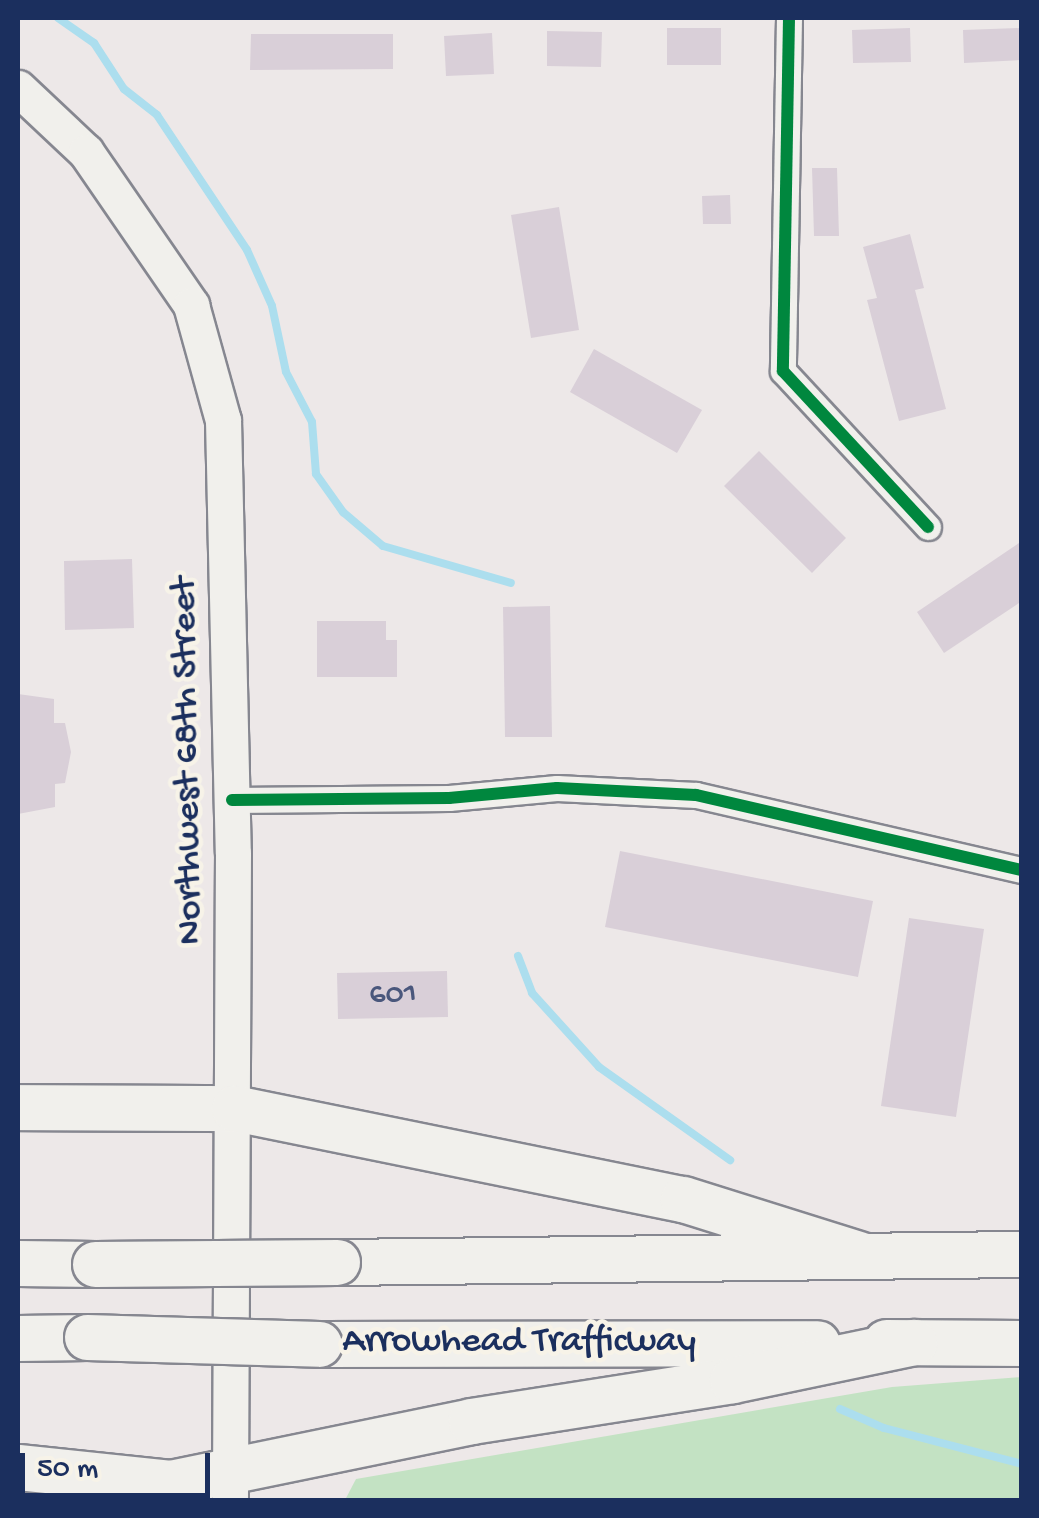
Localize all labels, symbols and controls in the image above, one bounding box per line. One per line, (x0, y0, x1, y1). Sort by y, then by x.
street label: Northwest 68th Street (163, 577, 215, 945)
house number: 601 (369, 976, 417, 1014)
street label: Arrowhead Trafficway (342, 1320, 696, 1366)
scale bar (25, 1433, 215, 1495)
text: 50 m (37, 1453, 98, 1488)

